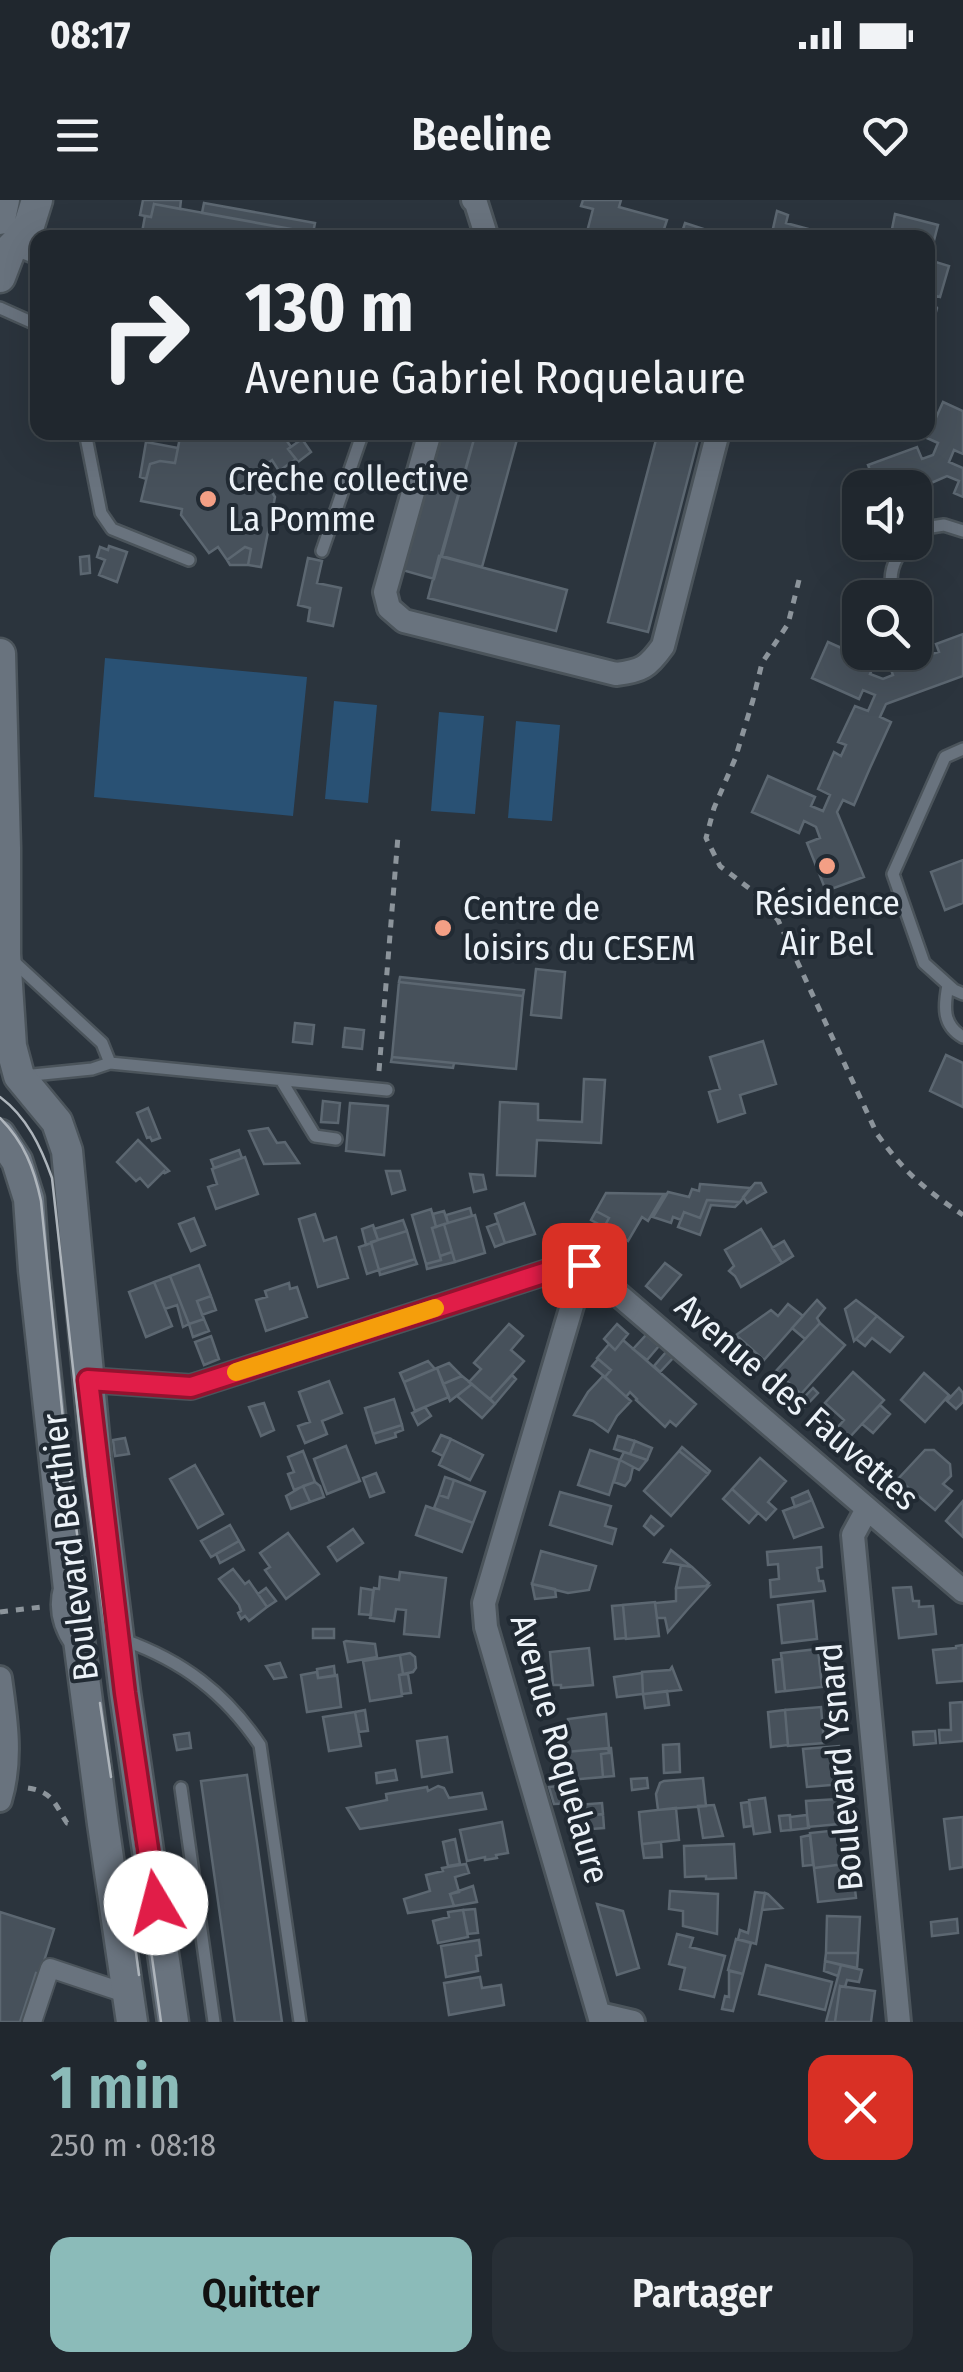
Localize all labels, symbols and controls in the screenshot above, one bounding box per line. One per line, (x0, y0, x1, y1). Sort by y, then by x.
text: 08:17 (50, 12, 130, 58)
icon: menu (50, 108, 105, 163)
text: Beeline (411, 108, 552, 162)
icon: heart (858, 108, 913, 163)
text: 130 m (245, 266, 414, 350)
icon: right (80, 270, 210, 400)
text: Avenue Gabriel Roquelaure (245, 351, 746, 405)
place label: Crèche collective La Pomme (228, 458, 469, 540)
map controls (842, 470, 932, 670)
button: sound (842, 470, 932, 560)
marker: Crèche collective La Pomme (197, 488, 219, 510)
button: search (842, 580, 932, 670)
marker: Résidence Air Bel (816, 855, 838, 877)
place label: Résidence Air Bel (754, 882, 900, 964)
place label: Centre de loisirs du CESEM (463, 887, 696, 969)
marker: Centre de loisirs du CESEM (432, 917, 454, 939)
pin (542, 1223, 627, 1308)
icon: arrive (557, 1238, 612, 1293)
street label: Avenue des Fauvettes (667, 1285, 927, 1519)
street label: Boulevard Berthier (33, 1411, 107, 1683)
street label: Avenue Roquelaure (502, 1610, 618, 1888)
street label: Boulevard Ysnard (808, 1641, 872, 1893)
position arrow (104, 1851, 208, 1955)
text: 1 min (50, 2052, 181, 2124)
button: close (808, 2055, 913, 2160)
text: 250 m · 08:18 (50, 2126, 216, 2164)
button: Quitter (50, 2237, 472, 2352)
button: Partager (492, 2237, 913, 2352)

